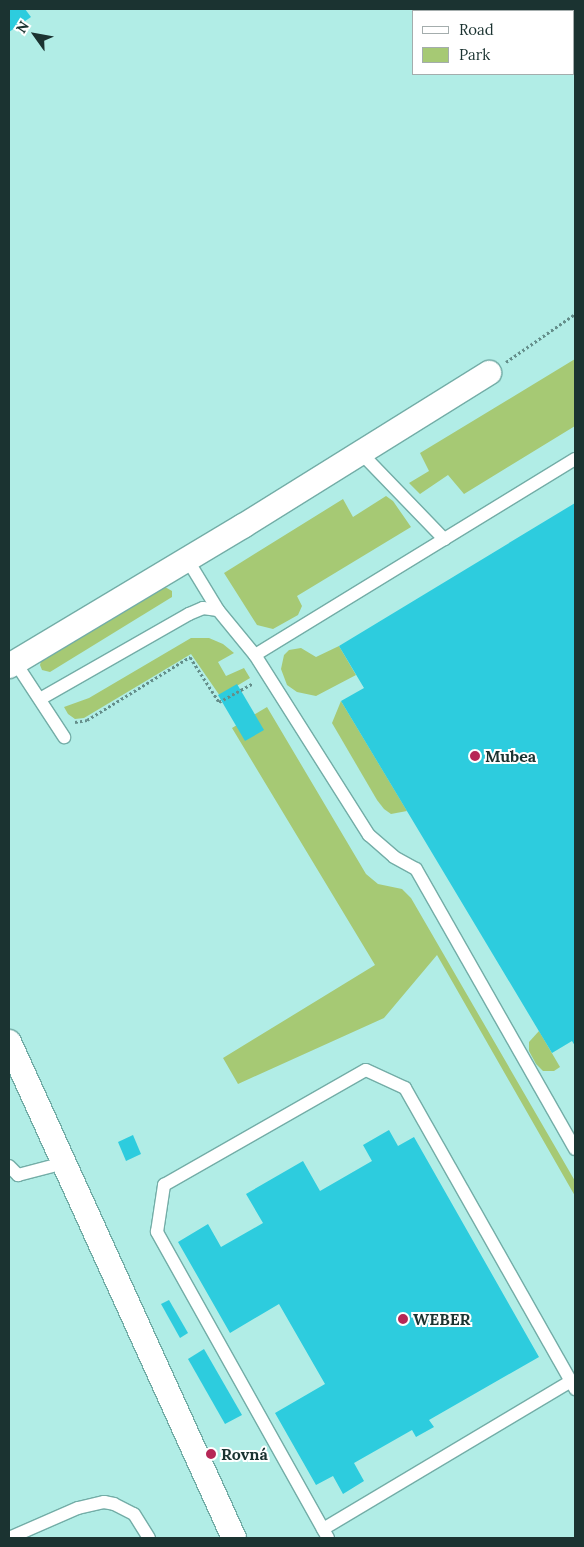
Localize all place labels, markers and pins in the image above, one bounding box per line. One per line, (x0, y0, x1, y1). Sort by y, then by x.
place label: Mubea (485, 746, 536, 766)
marker: Mubea (469, 750, 481, 762)
place label: WEBER (413, 1309, 471, 1329)
marker: WEBER (397, 1313, 409, 1325)
place label: Rovná (221, 1444, 268, 1464)
marker: Rovná (205, 1448, 217, 1460)

